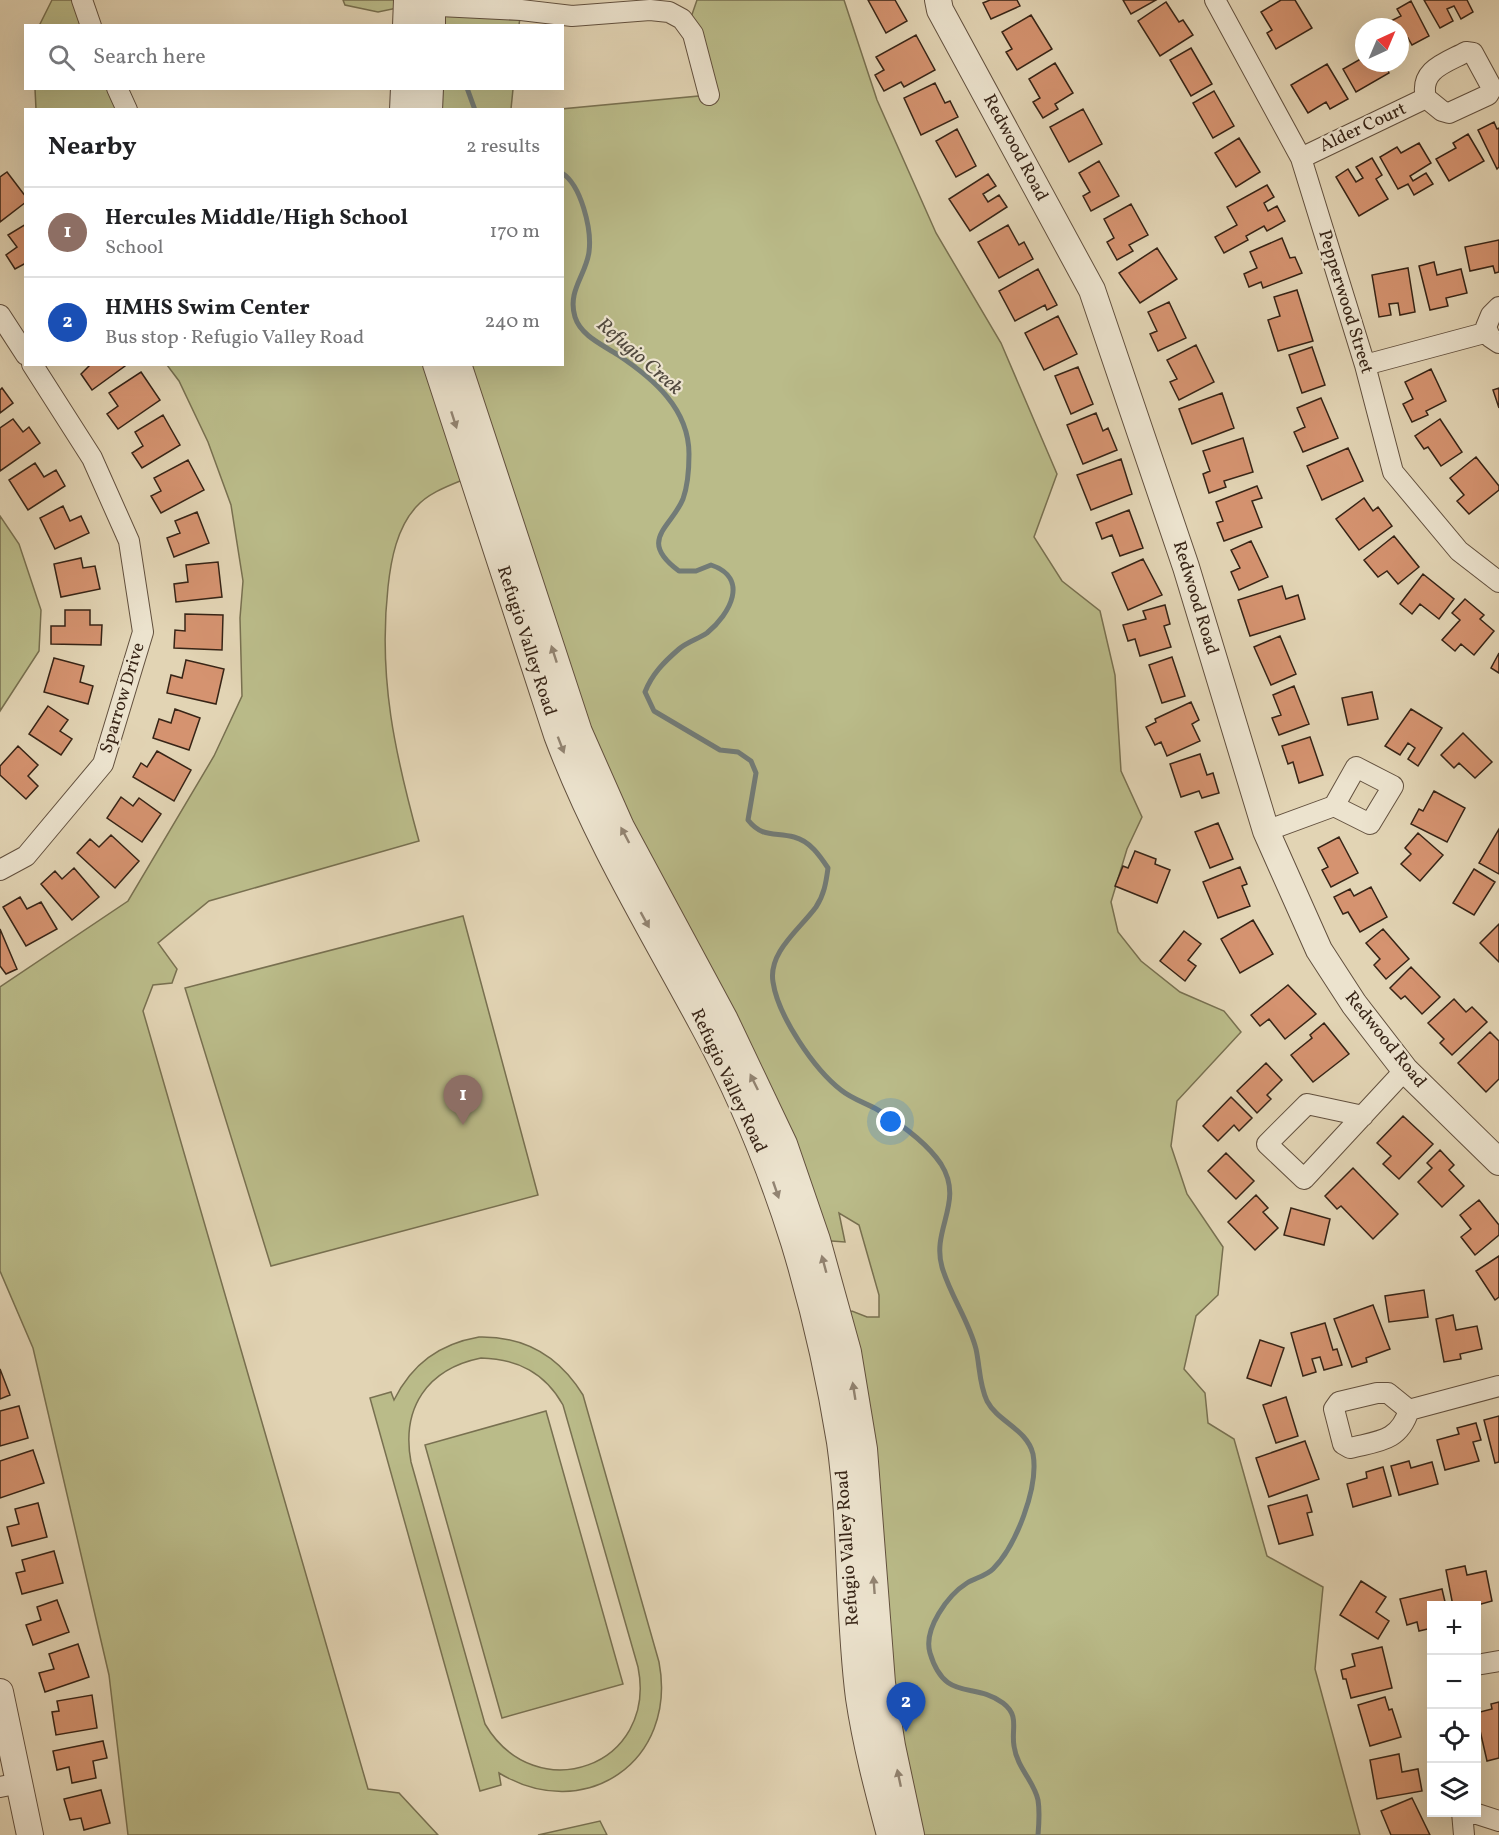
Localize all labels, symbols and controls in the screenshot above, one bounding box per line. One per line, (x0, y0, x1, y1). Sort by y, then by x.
north arrow (1355, 18, 1409, 72)
search box (24, 24, 564, 90)
icon: search (45, 41, 78, 74)
text: Search here (93, 42, 206, 73)
street label: Redwood Road (976, 90, 1054, 206)
street label: Alder Court (1315, 97, 1411, 159)
text: Nearby (48, 129, 137, 165)
text: 2 results (466, 133, 540, 161)
text: Hercules Middle/High School (105, 203, 408, 234)
text: 1 (63, 218, 72, 246)
text: 170 m (490, 218, 540, 246)
street label: Pepperwood Street (1311, 227, 1379, 377)
text: School (105, 234, 163, 262)
text: HMHS Swim Center (105, 293, 310, 324)
text: 2 (62, 308, 73, 336)
text: 240 m (485, 308, 540, 336)
water label: Refugio Creek (590, 312, 688, 402)
text: Bus stop · Refugio Valley Road (105, 324, 364, 352)
one-way arrow (450, 411, 459, 429)
street label: Redwood Road (1166, 538, 1224, 658)
street label: Refugio Valley Road (490, 563, 562, 719)
street label: Sparrow Drive (94, 640, 152, 756)
one-way arrow (548, 645, 558, 663)
one-way arrow (557, 736, 566, 754)
one-way arrow (620, 826, 630, 843)
one-way arrow (640, 912, 651, 928)
street label: Redwood Road (1338, 986, 1432, 1094)
street label: Refugio Valley Road (684, 1005, 772, 1157)
one-way arrow (750, 1074, 759, 1091)
pin: 1 (444, 1076, 482, 1125)
your location (876, 1107, 905, 1136)
one-way arrow (771, 1181, 781, 1199)
one-way arrow (819, 1255, 828, 1273)
one-way arrow (850, 1381, 859, 1400)
street label: Refugio Valley Road (830, 1469, 866, 1627)
one-way arrow (869, 1575, 879, 1594)
map controls (1427, 1601, 1481, 1817)
button: + (1427, 1601, 1481, 1655)
button: − (1427, 1655, 1481, 1709)
pin: 2 (886, 1682, 926, 1732)
button: locate (1427, 1709, 1481, 1763)
button: layers (1427, 1763, 1481, 1817)
one-way arrow (893, 1769, 903, 1787)

